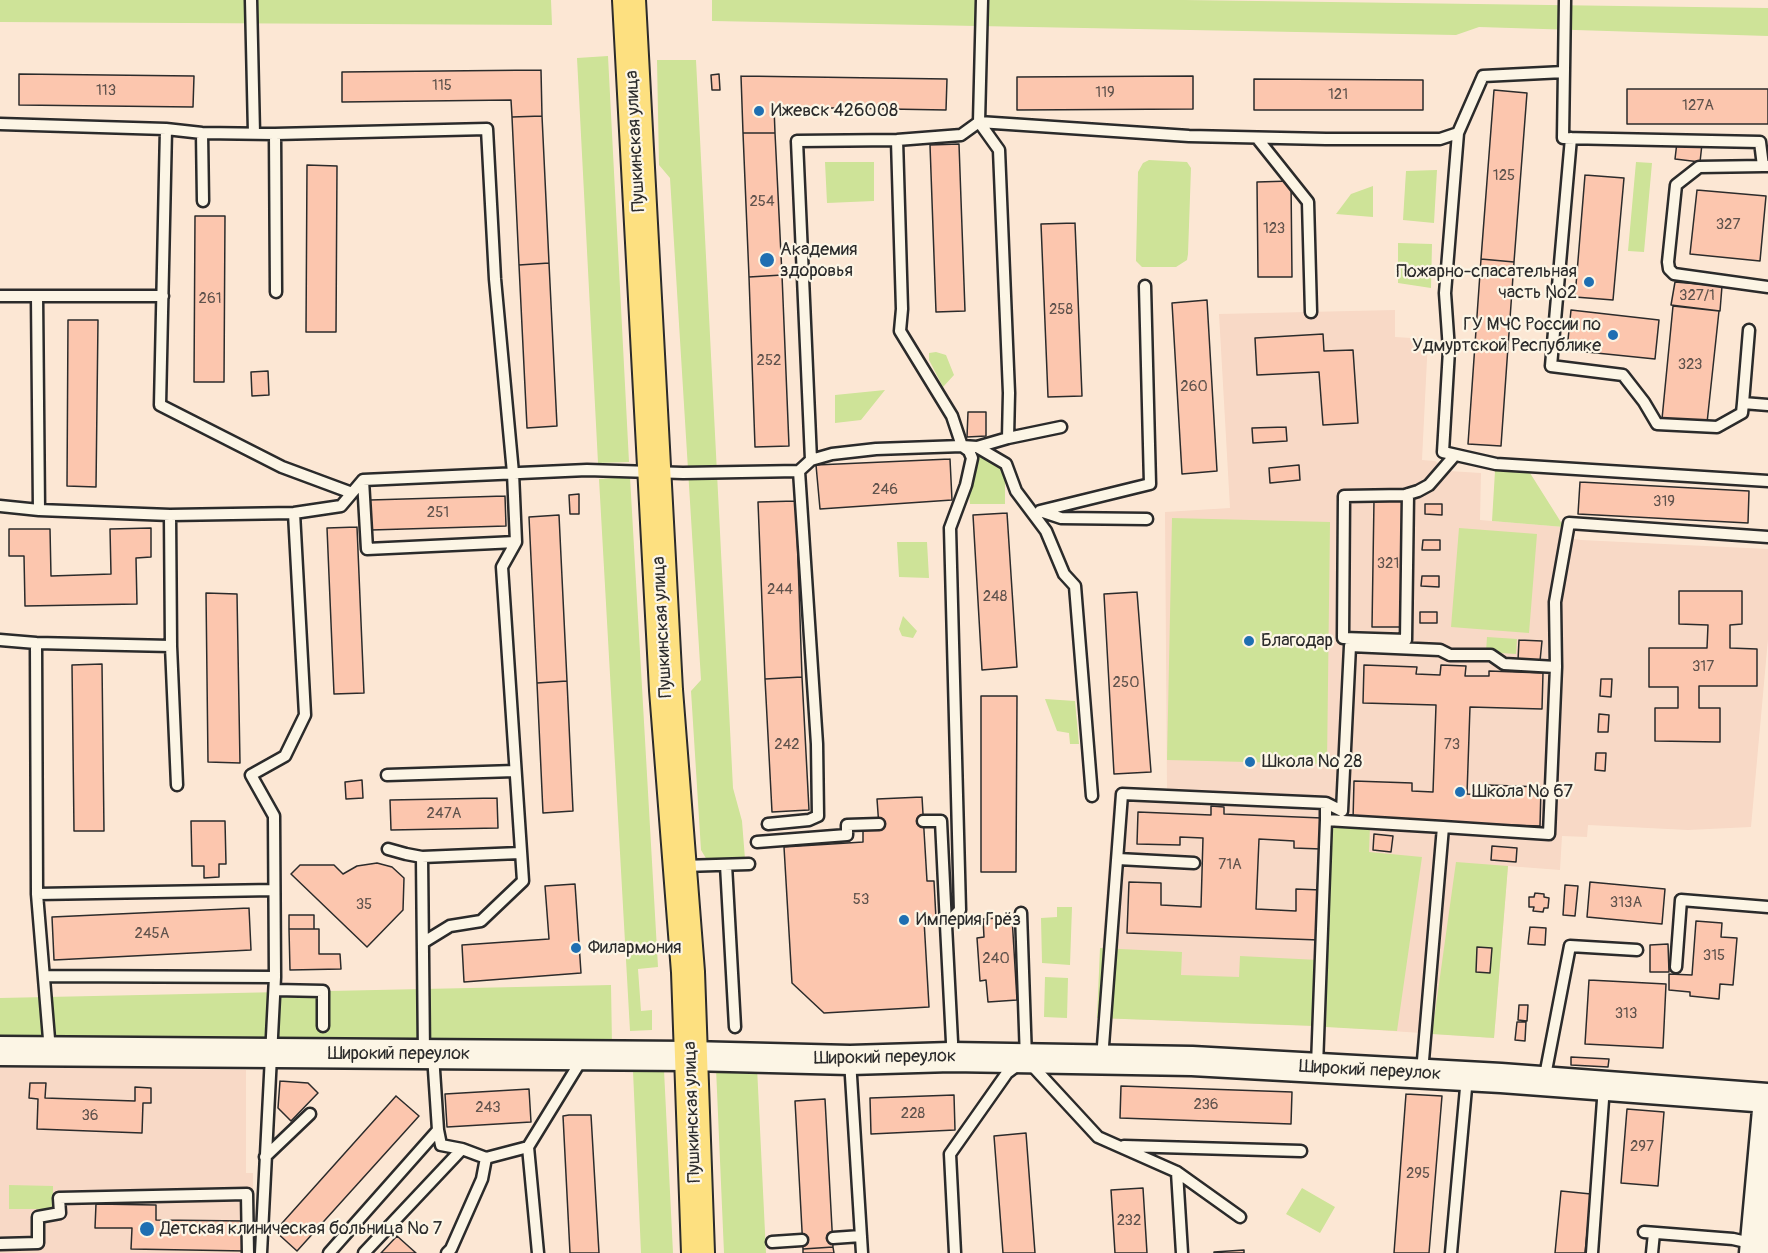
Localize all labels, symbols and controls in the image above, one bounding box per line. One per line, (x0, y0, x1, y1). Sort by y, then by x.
street label: Пушкинская улица (622, 70, 650, 212)
house number: 115 (432, 77, 452, 95)
house number: 113 (96, 82, 116, 100)
house number: 119 (1095, 84, 1115, 102)
house number: 121 (1328, 86, 1348, 104)
house number: 127А (1682, 97, 1714, 115)
place label: Ижевск 426008 (771, 100, 898, 122)
marker: Ижевск 426008 (752, 104, 766, 118)
house number: 125 (1493, 167, 1515, 185)
house number: 254 (749, 193, 775, 211)
house number: 327 (1716, 216, 1740, 234)
house number: 123 (1263, 220, 1285, 238)
place label: Академия здоровья (780, 239, 857, 282)
marker: Академия здоровья (758, 251, 776, 269)
place label: Пожарно-спасательная часть №2 (1396, 261, 1577, 304)
marker: Пожарно-спасательная часть №2 (1582, 275, 1596, 289)
house number: 327/1 (1679, 287, 1715, 305)
house number: 261 (199, 290, 221, 308)
house number: 258 (1049, 301, 1073, 319)
place label: ГУ МЧС России по Удмуртской Республике (1412, 314, 1601, 356)
marker: ГУ МЧС России по Удмуртской Республике (1606, 328, 1620, 342)
house number: 252 (757, 352, 781, 370)
house number: 323 (1678, 356, 1702, 374)
house number: 260 (1180, 378, 1208, 396)
house number: 246 (872, 481, 898, 499)
house number: 319 (1653, 493, 1675, 511)
house number: 251 (427, 504, 449, 522)
house number: 321 (1377, 555, 1399, 573)
street label: Пушкинская улица (649, 556, 677, 698)
house number: 244 (767, 581, 793, 599)
house number: 248 (983, 588, 1007, 606)
place label: Благодар (1261, 630, 1333, 652)
marker: Благодар (1242, 634, 1256, 648)
house number: 317 (1692, 658, 1714, 676)
house number: 250 (1113, 674, 1139, 692)
house number: 242 (774, 736, 800, 754)
house number: 73 (1444, 736, 1460, 754)
place label: Школа № 28 (1262, 751, 1362, 773)
marker: Школа № 28 (1243, 755, 1257, 769)
place label: Школа № 67 (1472, 781, 1573, 803)
marker: Школа № 67 (1453, 785, 1467, 799)
house number: 247А (427, 805, 461, 823)
house number: 71А (1218, 856, 1242, 874)
house number: 53 (853, 891, 869, 909)
house number: 313А (1610, 894, 1642, 912)
house number: 35 (356, 896, 372, 914)
place label: Империя Грёз (916, 909, 1021, 931)
marker: Империя Грёз (897, 913, 911, 927)
house number: 245А (135, 925, 169, 943)
place label: Филармония (588, 937, 681, 959)
marker: Филармония (569, 941, 583, 955)
house number: 315 (1703, 947, 1725, 965)
house number: 240 (982, 950, 1010, 968)
house number: 313 (1615, 1005, 1637, 1023)
street label: Пушкинская улица (680, 1041, 706, 1183)
street label: Широкий переулок (328, 1043, 470, 1065)
street label: Широкий переулок (814, 1046, 956, 1070)
street label: Широкий переулок (1298, 1056, 1442, 1086)
house number: 236 (1193, 1096, 1219, 1114)
house number: 243 (475, 1099, 501, 1117)
house number: 228 (901, 1105, 925, 1123)
house number: 36 (81, 1107, 99, 1125)
house number: 297 (1630, 1138, 1654, 1156)
house number: 295 (1406, 1165, 1430, 1183)
house number: 232 (1117, 1212, 1141, 1230)
place label: Детская клиническая больница № 7 (160, 1218, 442, 1240)
marker: Детская клиническая больница № 7 (138, 1220, 156, 1238)

